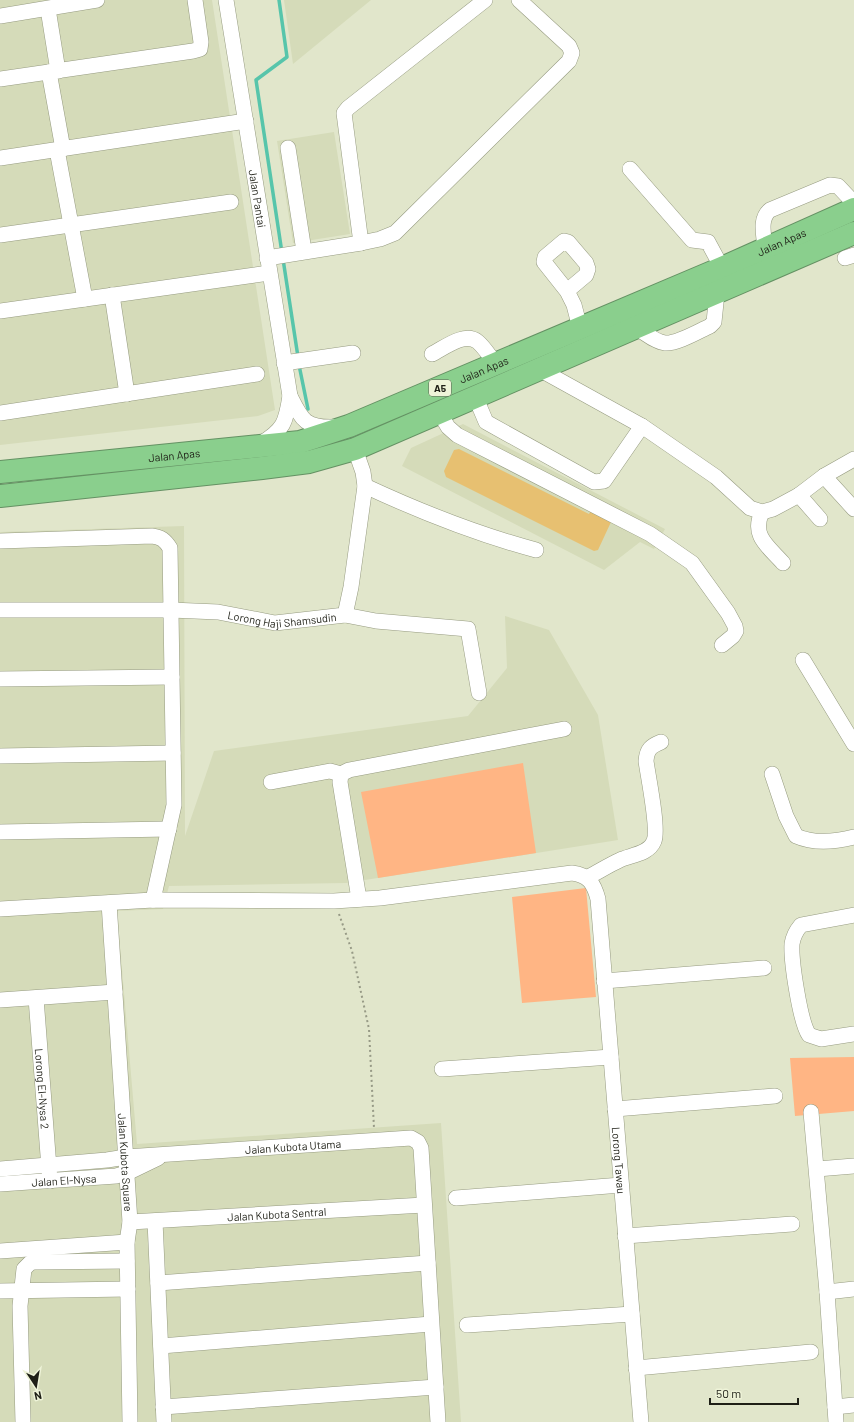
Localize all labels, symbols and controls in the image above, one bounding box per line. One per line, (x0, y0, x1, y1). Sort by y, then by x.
street label: Jalan Pantai (247, 168, 269, 229)
street label: Jalan Apas (755, 225, 808, 258)
street label: Jalan Apas (457, 353, 510, 385)
road number: A5 (429, 380, 451, 396)
street label: Jalan Apas (148, 446, 201, 464)
street label: Lorong Haji Shamsudin (227, 608, 337, 630)
street label: Lorong El-Nysa 2 (33, 1048, 53, 1130)
street label: Jalan Kubota Square (116, 1113, 136, 1212)
street label: Lorong Tawau (610, 1126, 629, 1194)
street label: Jalan Kubota Utama (245, 1136, 341, 1156)
street label: Jalan El-Nysa (31, 1171, 97, 1188)
street label: Jalan Kubota Sentral (227, 1204, 327, 1223)
north arrow (16, 1366, 56, 1406)
scale bar (710, 1380, 798, 1406)
text: 50 m (716, 1386, 741, 1400)
text: N (33, 1389, 43, 1403)

